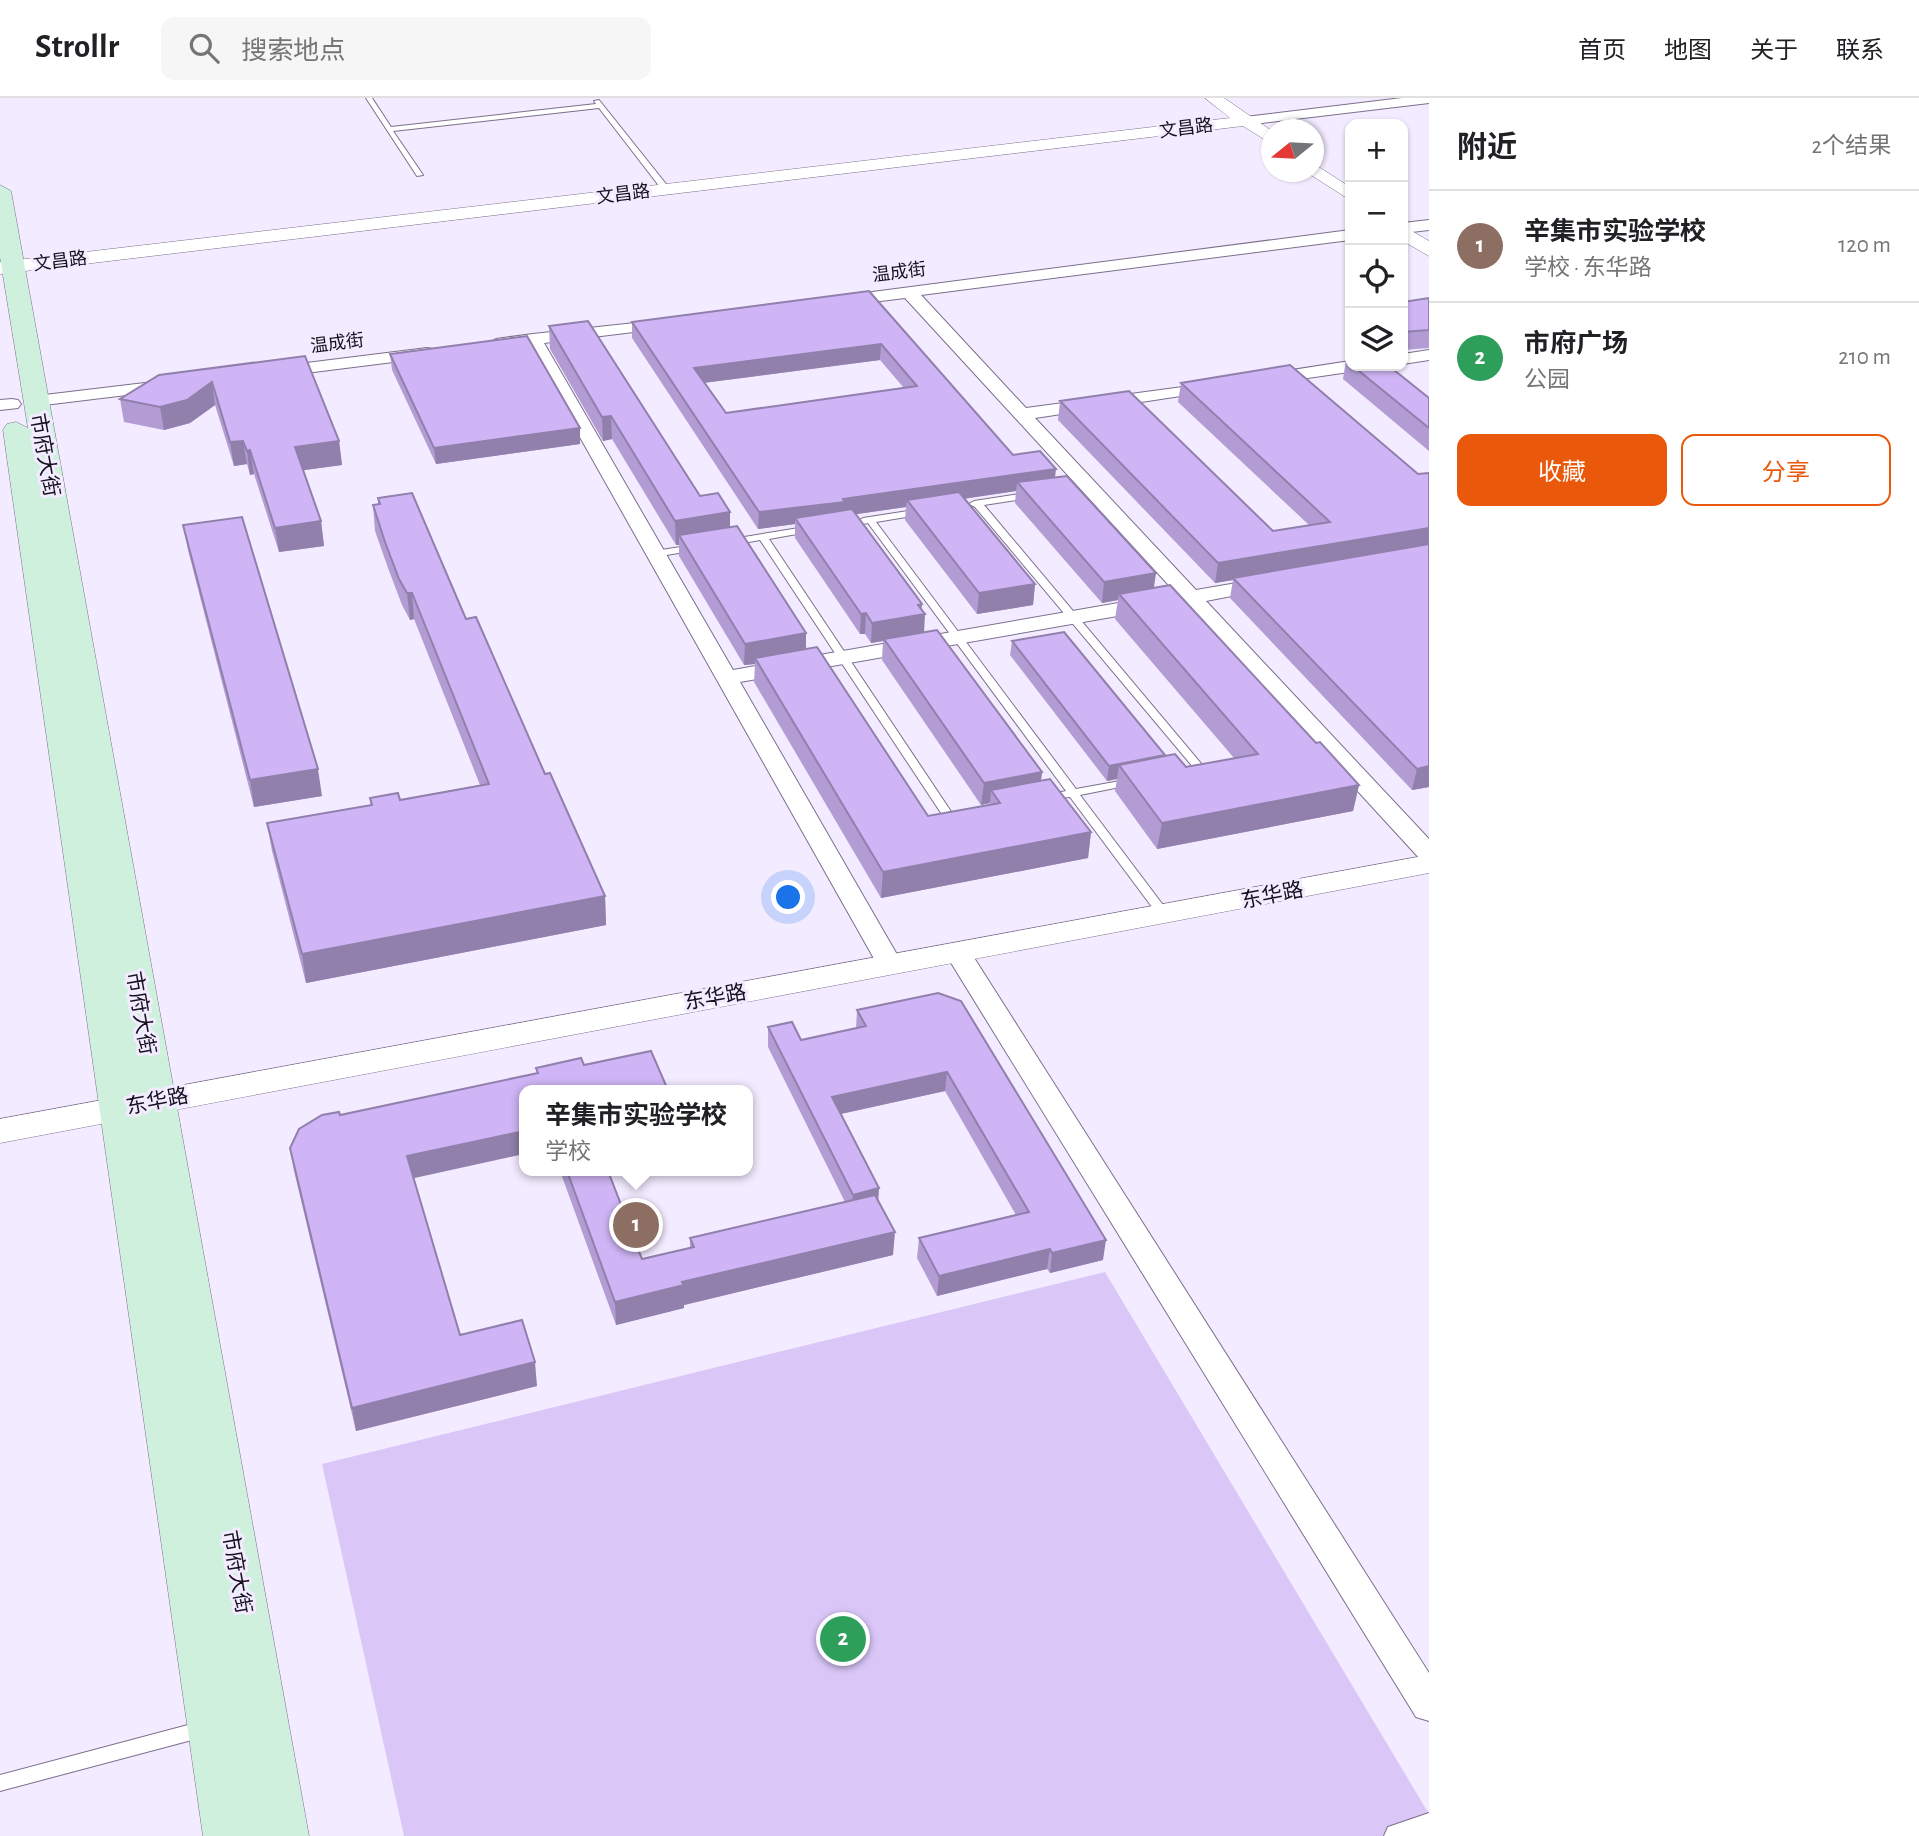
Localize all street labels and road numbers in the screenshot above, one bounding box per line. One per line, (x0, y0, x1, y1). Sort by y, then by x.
street label: 文昌路 (1158, 115, 1214, 141)
street label: 文昌路 (595, 181, 651, 207)
street label: 文昌路 (32, 248, 88, 274)
street label: 温成街 (871, 259, 927, 285)
street label: 温成街 (309, 330, 365, 356)
street label: 市府大街 (27, 412, 63, 498)
street label: 东华路 (1239, 878, 1305, 912)
street label: 市府大街 (123, 970, 159, 1056)
street label: 东华路 (682, 981, 748, 1013)
street label: 东华路 (124, 1084, 190, 1118)
street label: 市府大街 (219, 1529, 255, 1615)

